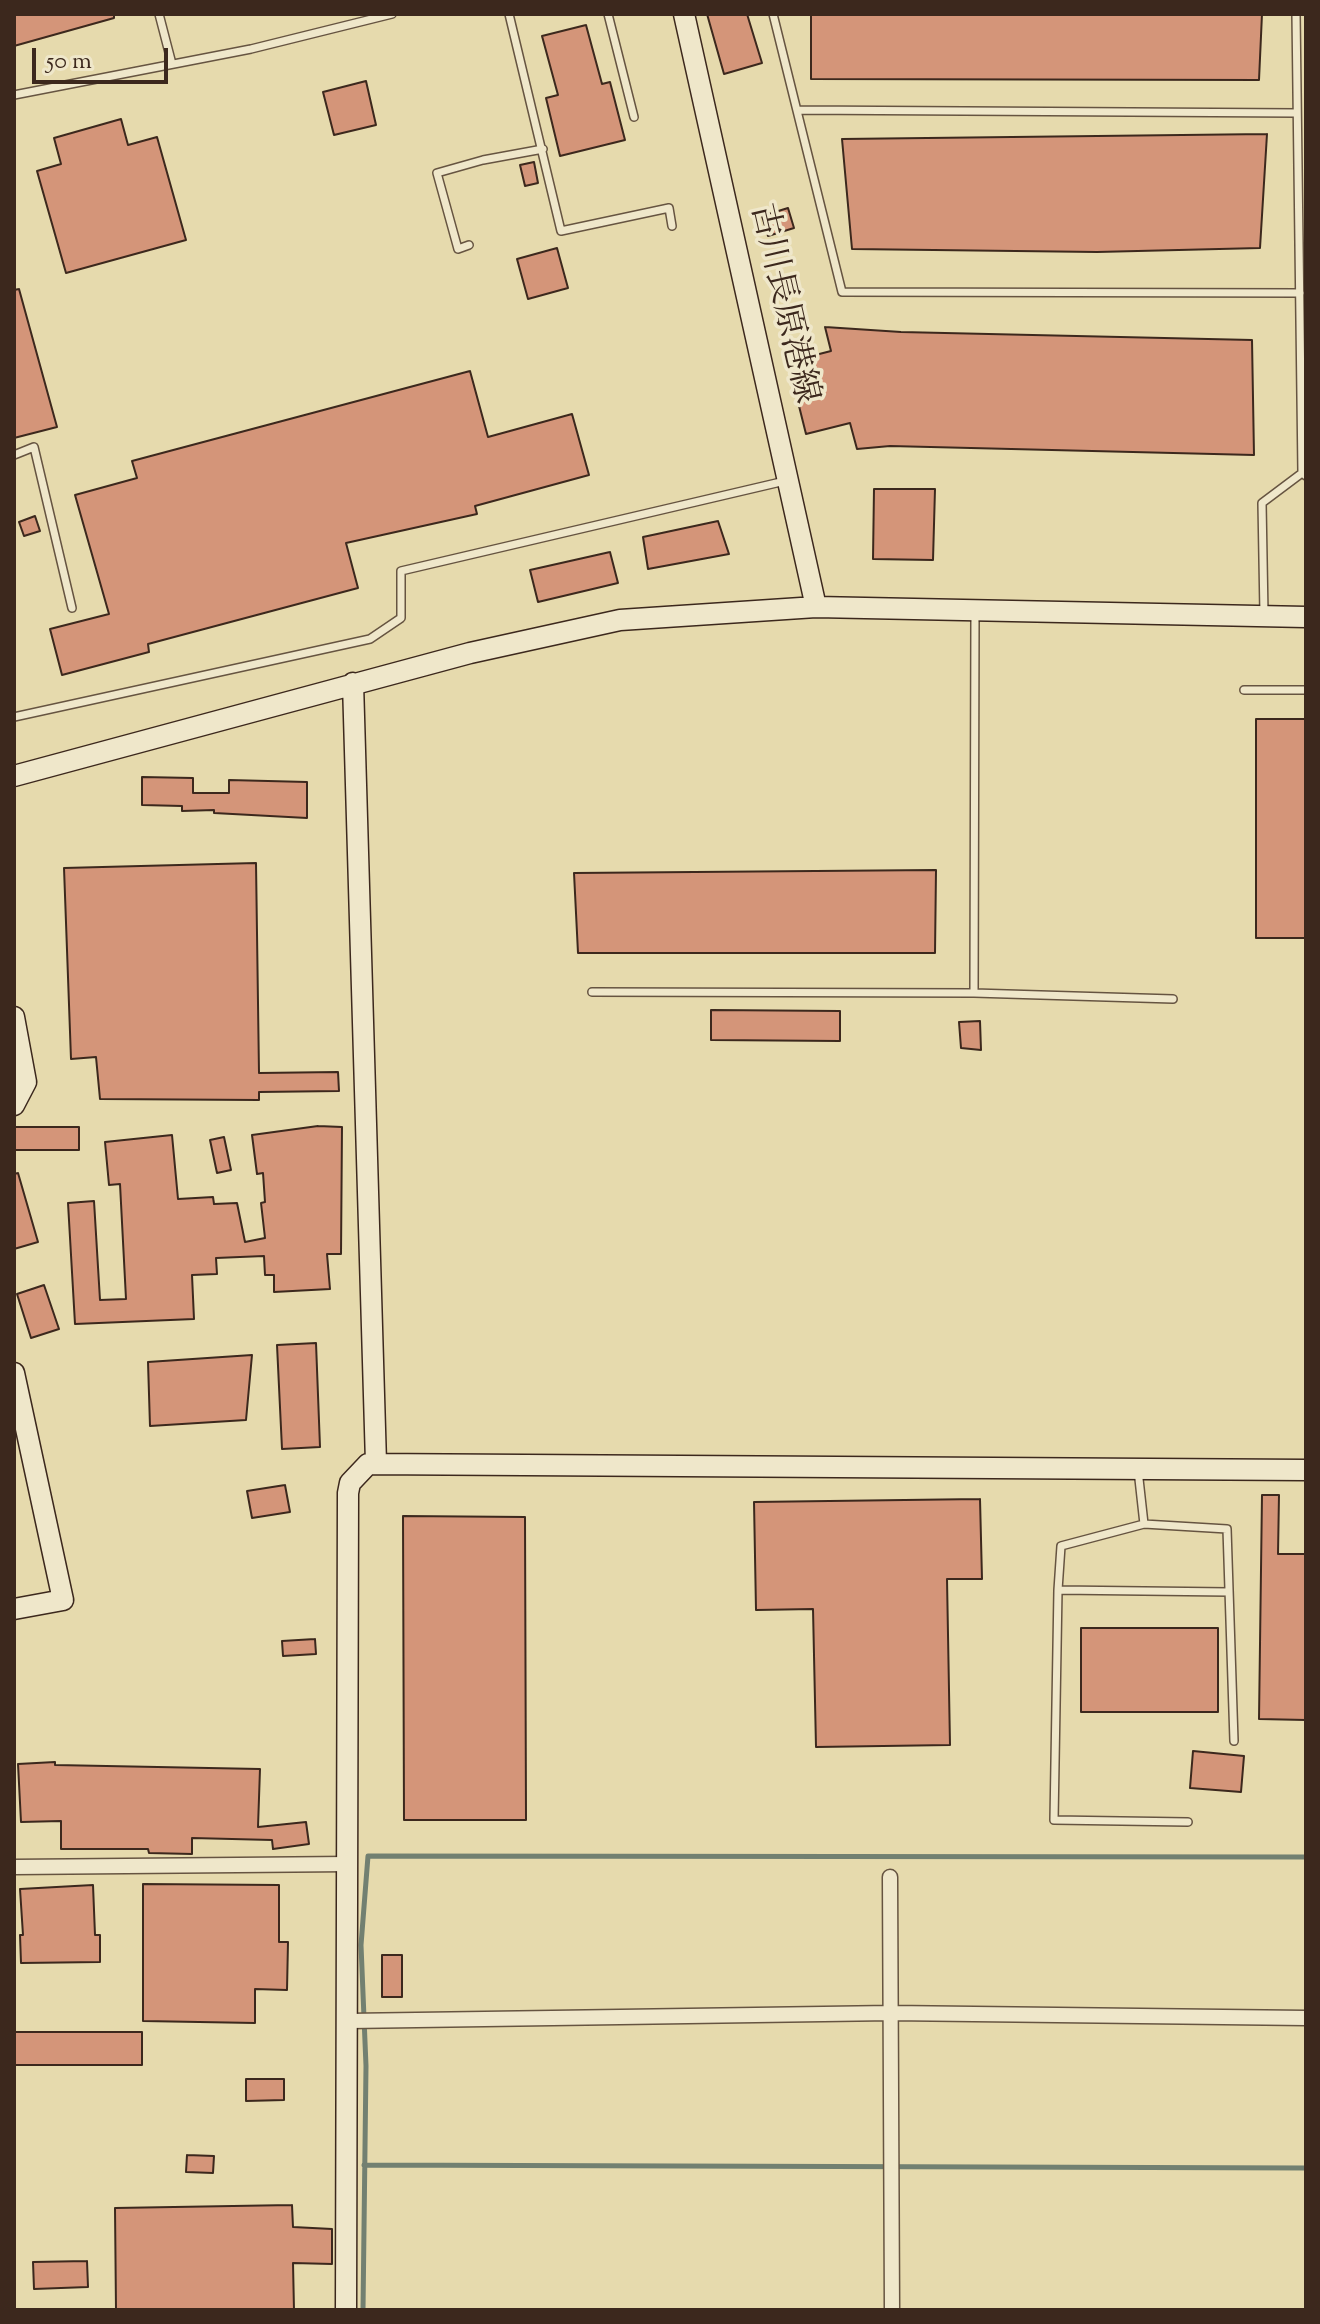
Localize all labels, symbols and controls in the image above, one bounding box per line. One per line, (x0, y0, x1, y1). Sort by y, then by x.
scale bar (36, 32, 172, 82)
text: 50 m (46, 45, 92, 79)
street label: 古川長原港線 (738, 200, 824, 408)

